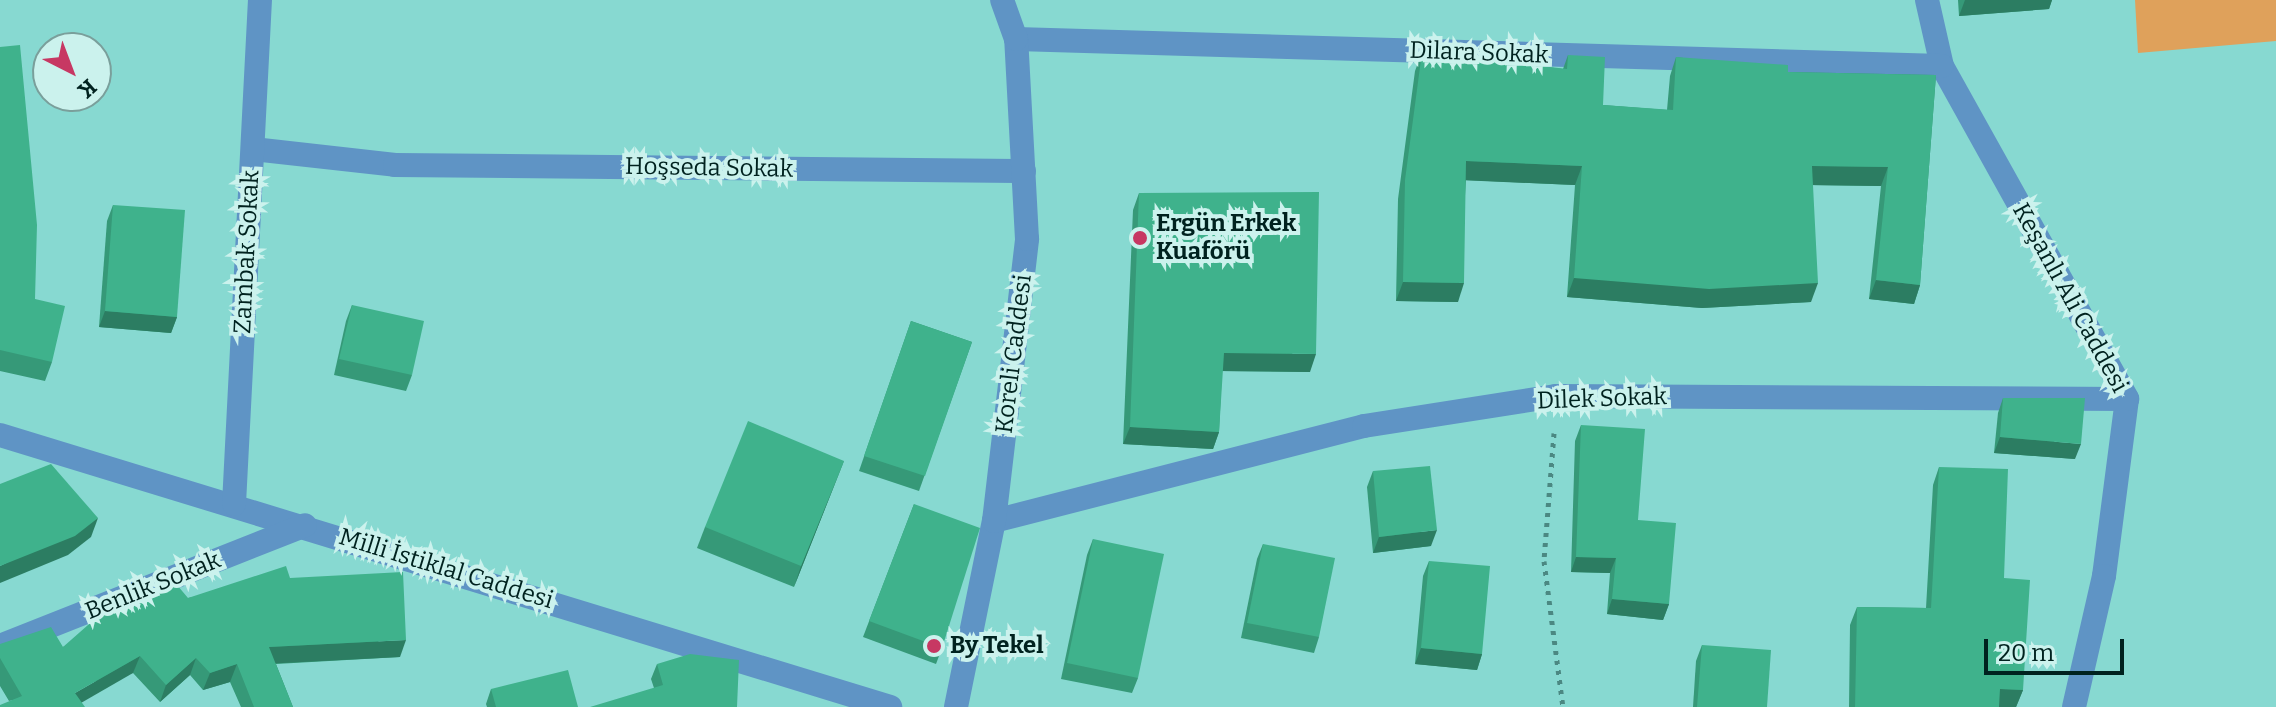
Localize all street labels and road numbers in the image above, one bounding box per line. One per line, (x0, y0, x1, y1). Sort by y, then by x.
street label: Dilara Sokak (1409, 36, 1549, 70)
street label: Hoşseda Sokak (625, 152, 793, 184)
street label: Zambak Sokak (228, 169, 266, 335)
street label: Keşanlı Ali Caddesi (2006, 198, 2134, 398)
street label: Koreli Caddesi (990, 273, 1038, 435)
street label: Dilek Sokak (1537, 382, 1667, 416)
street label: Milli İstiklal Caddesi (335, 523, 557, 615)
street label: Benlik Sokak (81, 546, 225, 626)

